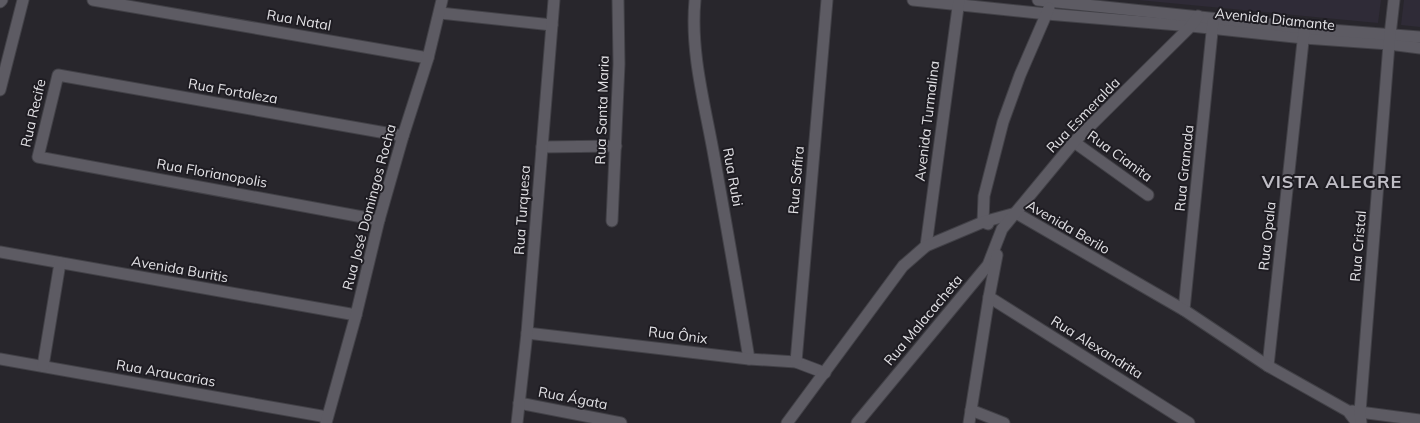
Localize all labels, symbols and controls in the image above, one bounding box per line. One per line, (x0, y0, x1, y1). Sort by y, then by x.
street label: Avenida Diamante (1214, 4, 1336, 34)
street label: Rua Natal (265, 5, 333, 35)
street label: Rua Santa Maria (591, 55, 613, 165)
street label: Avenida Turmalina (911, 60, 943, 182)
street label: Rua Esmeralda (1042, 73, 1124, 157)
street label: Rua Fortaleza (187, 74, 279, 108)
street label: Rua Recife (16, 77, 50, 149)
street label: Rua José Domingos Rocha (338, 122, 400, 292)
street label: Rua Granada (1171, 124, 1197, 212)
street label: Rua Cianita (1084, 126, 1156, 186)
street label: Rua Safira (784, 145, 808, 215)
street label: Rua Rubi (719, 146, 747, 208)
street label: Rua Florianopolis (155, 154, 269, 192)
street label: Rua Turquesa (510, 165, 534, 255)
district label: VISTA ALEGRE (1261, 170, 1402, 193)
street label: Avenida Berilo (1023, 196, 1113, 258)
street label: Rua Opala (1254, 201, 1280, 271)
street label: Rua Cristal (1346, 210, 1370, 282)
street label: Avenida Buritis (130, 252, 230, 286)
street label: Rua Malacacheta (880, 271, 966, 369)
street label: Rua Alexandrita (1048, 312, 1146, 382)
street label: Rua Ônix (647, 322, 709, 348)
street label: Rua Araucarias (115, 355, 217, 391)
street label: Rua Ágata (537, 382, 609, 414)

